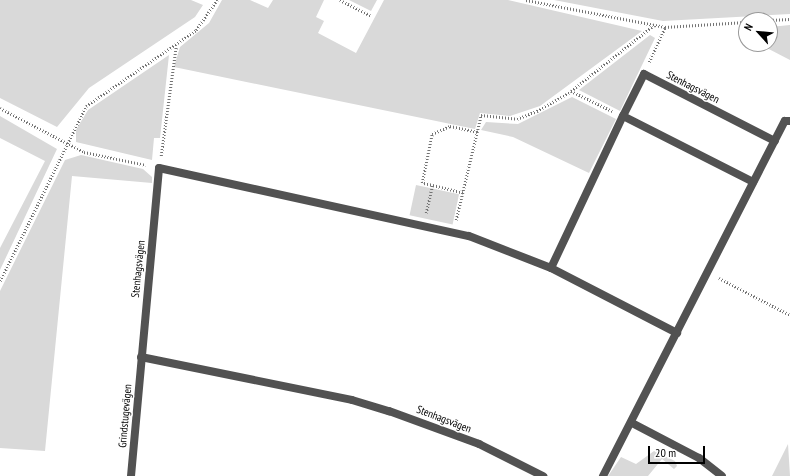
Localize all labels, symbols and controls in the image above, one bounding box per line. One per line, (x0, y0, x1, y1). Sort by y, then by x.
north arrow (738, 12, 778, 52)
text: N (741, 21, 756, 33)
street label: Stenhagsvägen (664, 68, 722, 106)
street label: Stenhagsvägen (128, 240, 148, 298)
street label: Grindstugevägen (116, 384, 134, 448)
street label: Stenhagsvägen (415, 403, 473, 435)
scale bar (650, 438, 707, 464)
text: 20 m (655, 445, 676, 460)

